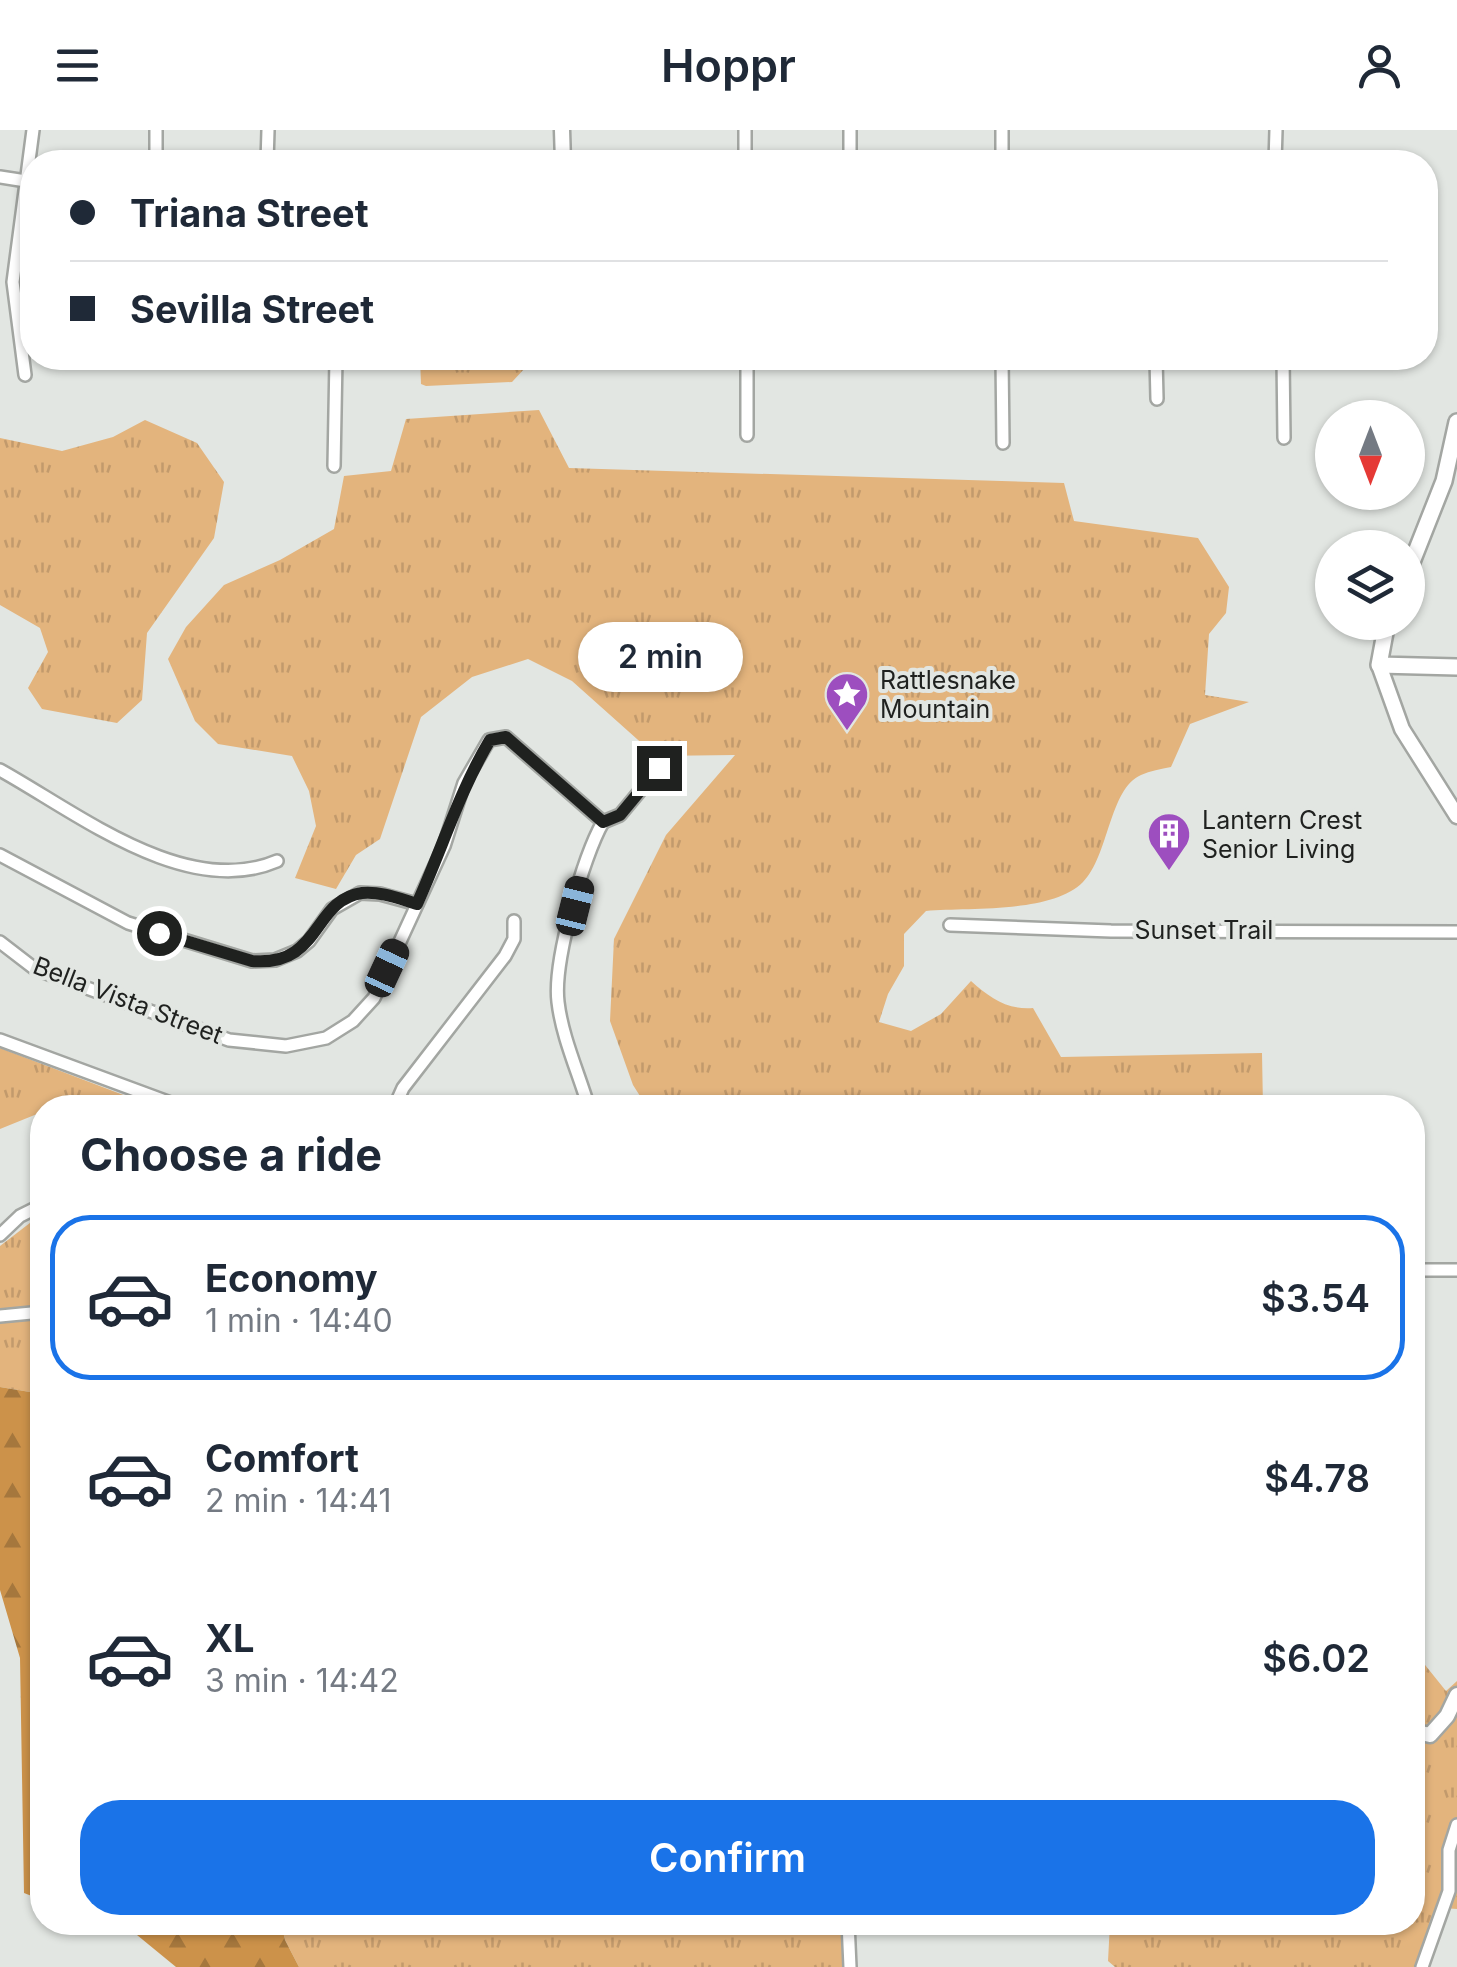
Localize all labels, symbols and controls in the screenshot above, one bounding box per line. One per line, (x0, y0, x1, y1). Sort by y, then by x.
icon: menu (50, 38, 105, 93)
text: Hoppr (661, 38, 796, 93)
icon: person (1352, 38, 1407, 93)
text: Triana Street (130, 190, 369, 236)
text: Sevilla Street (130, 286, 374, 332)
north arrow (1315, 400, 1425, 510)
map controls (1315, 400, 1425, 640)
button: layers (1315, 530, 1425, 640)
callout: 2 min (576, 623, 742, 693)
text: 2 min (618, 637, 703, 676)
place label: Rattlesnake Mountain (880, 665, 1016, 724)
place icon: Rattlesnake Mountain (824, 671, 870, 732)
route end (637, 746, 682, 791)
place label: Lantern Crest Senior Living (1202, 805, 1362, 864)
building icon: Lantern Crest Senior Living (1146, 811, 1192, 872)
car (553, 873, 597, 939)
route start (137, 911, 182, 956)
street label: Sunset Trail (1135, 915, 1273, 945)
car (361, 934, 413, 1002)
street label: Bella Vista Street (29, 950, 227, 1050)
text: Choose a ride (80, 1127, 382, 1182)
icon: car (85, 1253, 175, 1343)
text: Economy (205, 1255, 378, 1301)
text: $3.54 (1261, 1275, 1370, 1321)
text: 1 min · 14:40 (205, 1301, 393, 1340)
icon: car (85, 1433, 175, 1523)
text: Comfort (205, 1435, 359, 1481)
text: $4.78 (1264, 1455, 1370, 1501)
text: 2 min · 14:41 (205, 1481, 391, 1520)
icon: car (85, 1613, 175, 1703)
text: XL (205, 1615, 255, 1661)
text: $6.02 (1262, 1635, 1370, 1681)
text: 3 min · 14:42 (205, 1661, 399, 1700)
button: Confirm (80, 1800, 1375, 1915)

